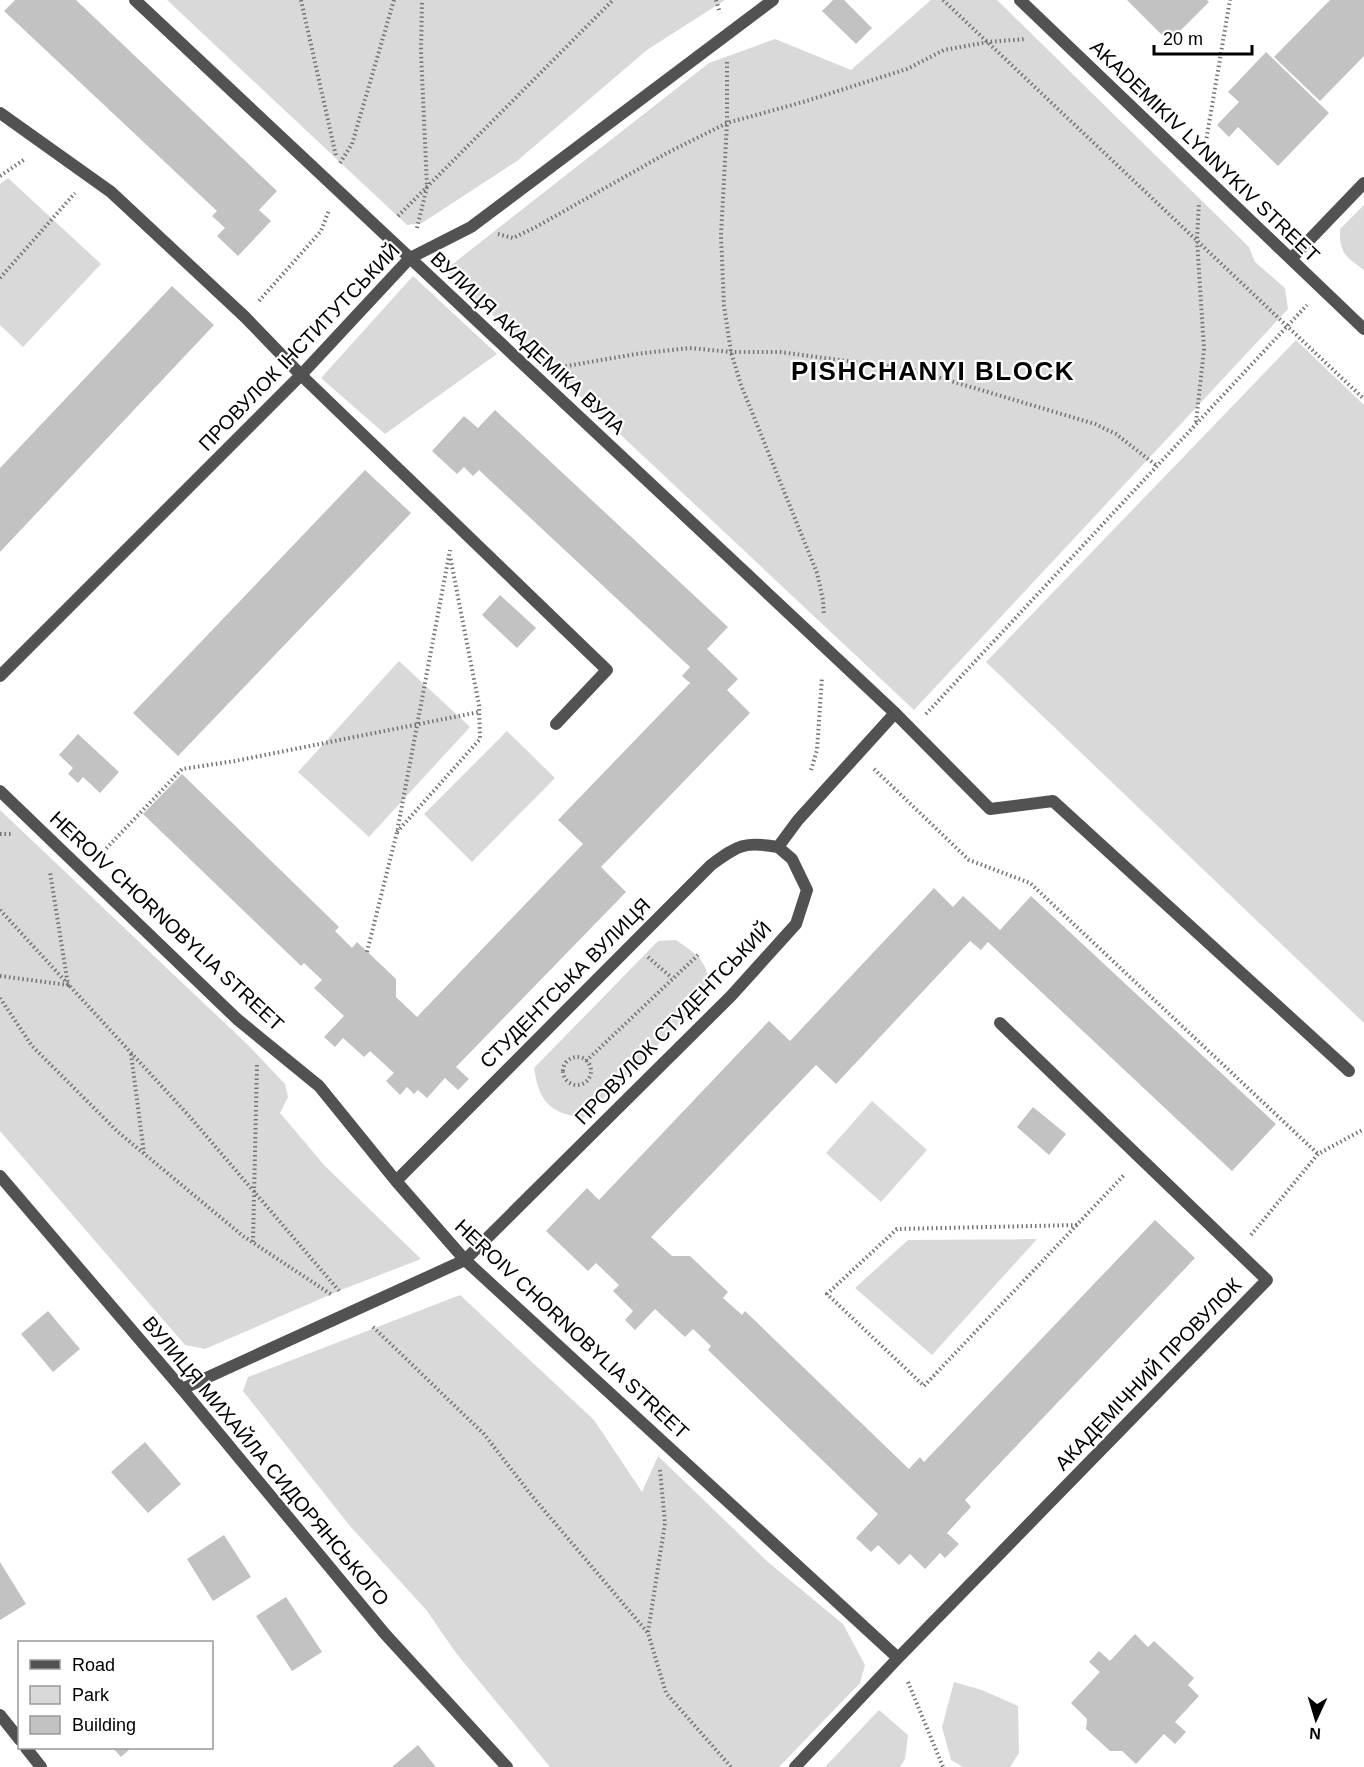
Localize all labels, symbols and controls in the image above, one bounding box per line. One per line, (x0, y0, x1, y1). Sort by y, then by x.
scale bar (1154, 18, 1252, 56)
text: 20 m (1163, 29, 1203, 49)
street label: AKADEMIKIV LYNNYKIV STREET (1086, 36, 1324, 266)
street label: ПРОВУЛОК ІНСТИТУТСЬКИЙ (193, 238, 404, 455)
street label: ВУЛИЦЯ АКАДЕМІКА ВУЛА (427, 247, 630, 439)
district label: PISHCHANYI BLOCK (791, 356, 1075, 386)
street label: HEROIV CHORNOBYLIA STREET (46, 807, 288, 1035)
street label: СТУДЕНТСЬКА ВУЛИЦЯ (476, 894, 654, 1072)
street label: ПРОВУЛОК СТУДЕНТСЬКИЙ (570, 917, 776, 1129)
street label: HEROIV CHORNOBYLIA STREET (451, 1215, 693, 1443)
street label: АКАДЕМІЧНИЙ ПРОВУЛОК (1050, 1273, 1246, 1474)
street label: ВУЛИЦЯ МИХАЙЛА СИДОРЯНСЬКОГО (138, 1311, 394, 1610)
legend (18, 1641, 213, 1749)
text: Road (72, 1655, 115, 1675)
text: Park (72, 1685, 110, 1705)
north arrow (1286, 1689, 1346, 1749)
text: Building (72, 1715, 136, 1735)
text: N (1309, 1725, 1321, 1742)

